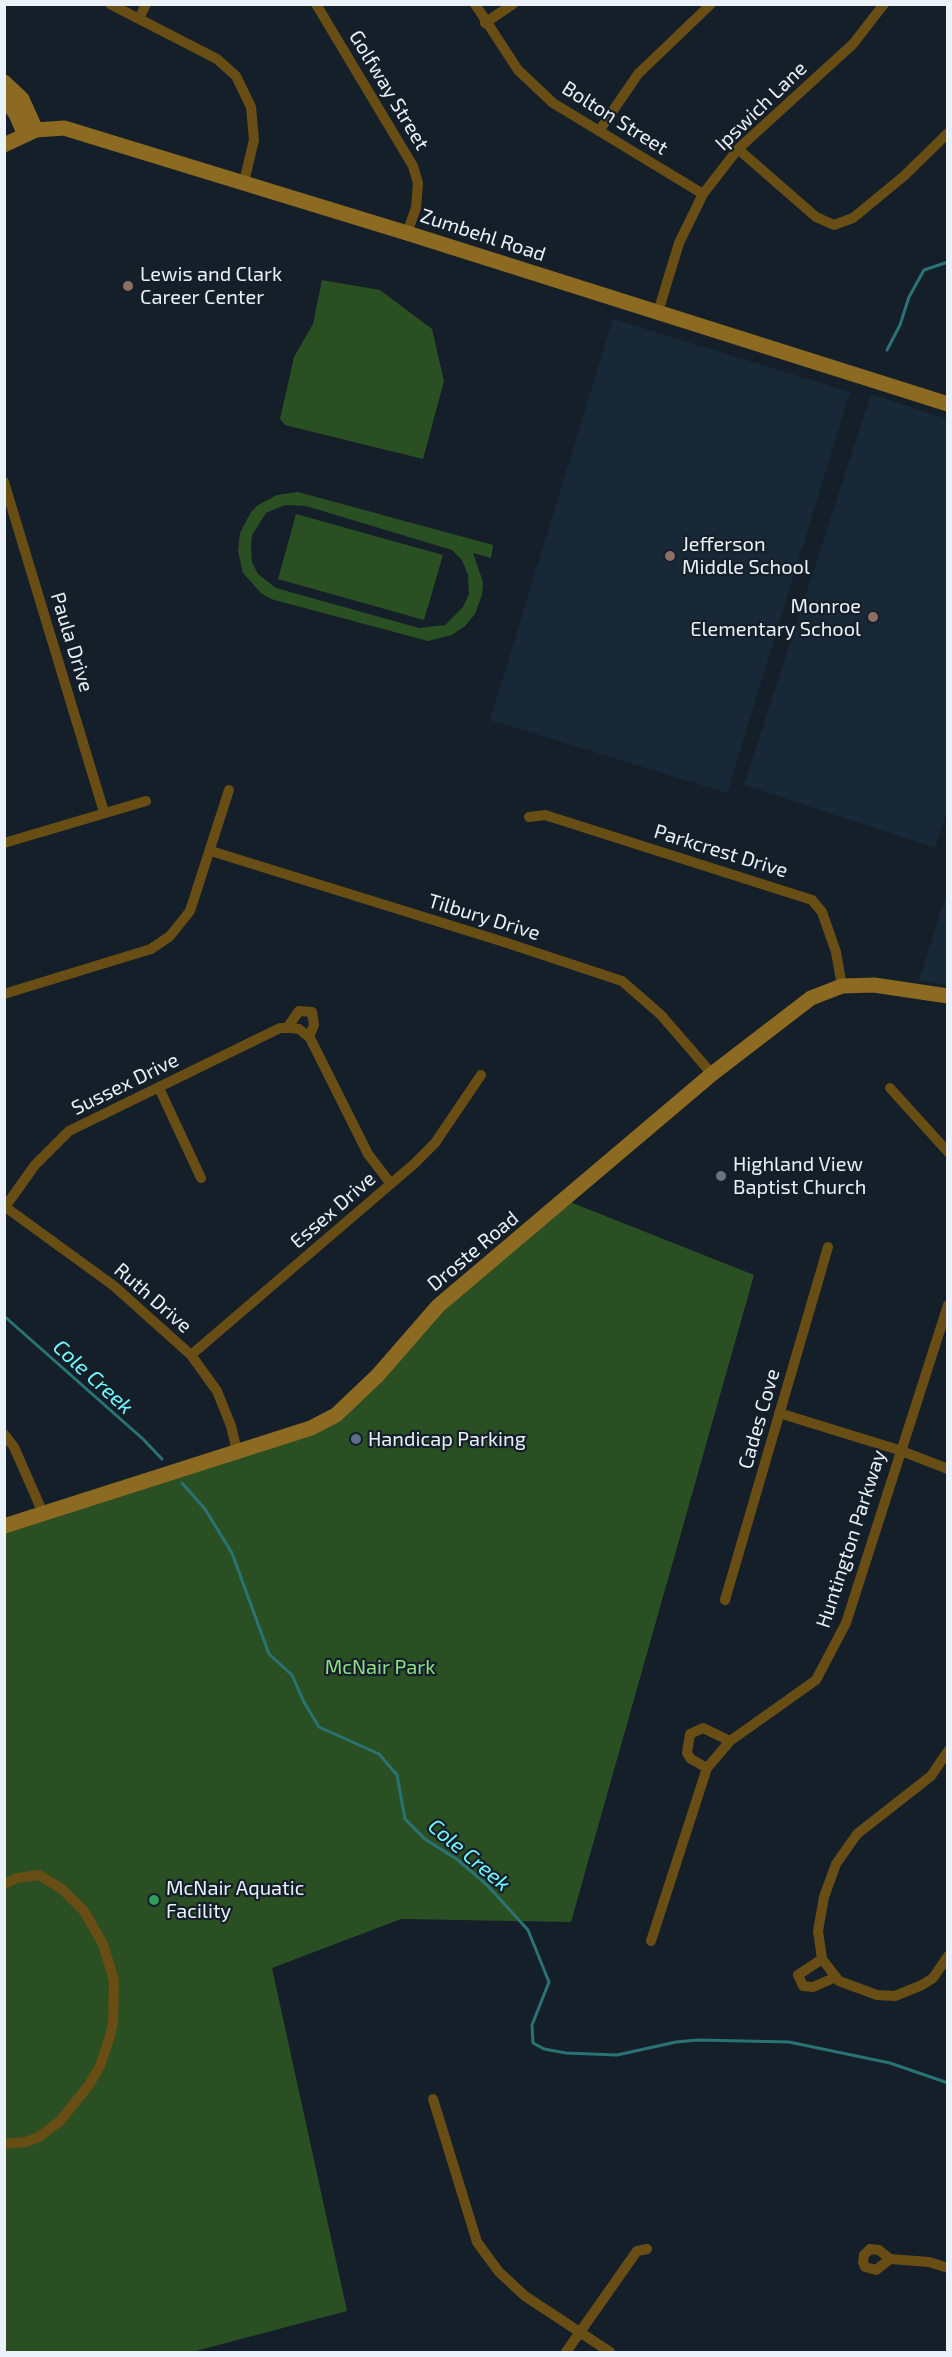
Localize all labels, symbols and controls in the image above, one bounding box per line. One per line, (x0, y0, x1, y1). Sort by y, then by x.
street label: Golfway Street (344, 26, 434, 154)
street label: Ipswich Lane (710, 56, 812, 156)
street label: Bolton Street (558, 76, 672, 160)
street label: Zumbehl Road (417, 203, 549, 267)
place label: Lewis and Clark Career Center (140, 262, 282, 309)
marker: Lewis and Clark Career Center (121, 279, 135, 293)
place label: Jefferson Middle School (682, 532, 810, 579)
marker: Jefferson Middle School (663, 549, 677, 563)
street label: Paula Drive (45, 589, 99, 695)
place label: Monroe Elementary School (690, 594, 861, 641)
marker: Monroe Elementary School (866, 610, 880, 624)
street label: Parkcrest Drive (651, 819, 791, 883)
street label: Tilbury Drive (425, 889, 543, 945)
street label: Sussex Drive (68, 1048, 182, 1120)
place label: Highland View Baptist Church (733, 1152, 866, 1199)
street label: Essex Drive (286, 1167, 380, 1253)
marker: Highland View Baptist Church (714, 1169, 728, 1183)
street label: Droste Road (423, 1206, 523, 1296)
street label: Ruth Drive (109, 1258, 197, 1338)
water label: Cole Creek (48, 1334, 138, 1420)
street label: Cades Cove (733, 1366, 785, 1472)
place label: Handicap Parking (368, 1427, 526, 1451)
marker: Handicap Parking (349, 1432, 363, 1446)
street label: Huntington Parkway (811, 1447, 891, 1631)
park label: McNair Park (325, 1655, 435, 1679)
water label: Cole Creek (423, 1813, 515, 1897)
place label: McNair Aquatic Facility (166, 1876, 304, 1923)
marker: McNair Aquatic Facility (147, 1893, 161, 1907)

